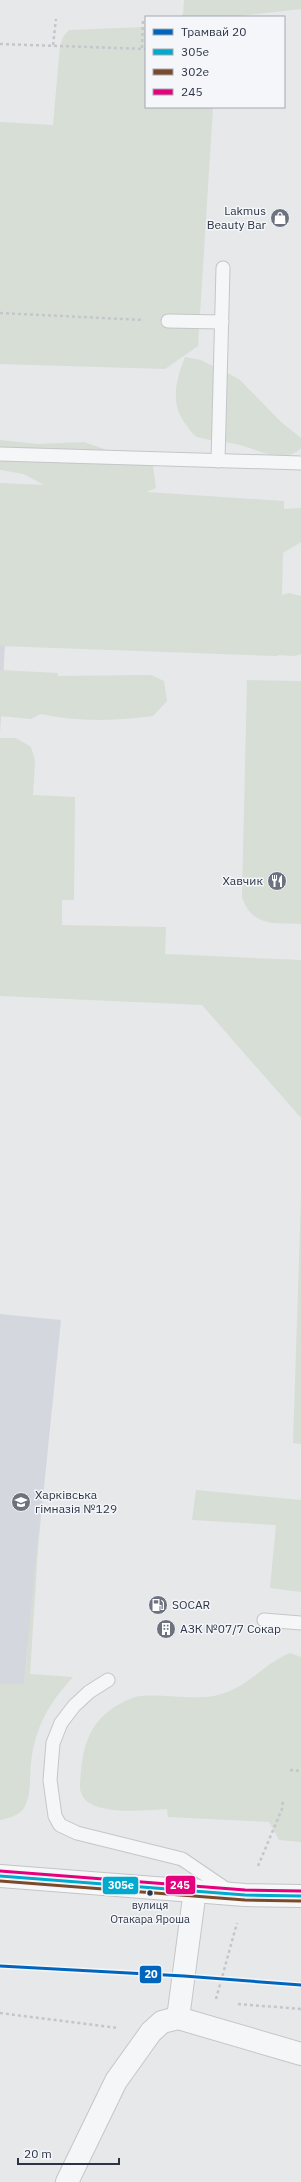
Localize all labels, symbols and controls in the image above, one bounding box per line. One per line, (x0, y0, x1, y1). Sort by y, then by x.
legend (145, 16, 285, 108)
text: Трамвай 20 (181, 24, 246, 39)
text: 305e (181, 44, 210, 59)
text: 302е (181, 64, 210, 79)
text: 245 (181, 84, 203, 99)
place label: Lakmus Beauty Bar (207, 203, 267, 232)
shop icon: Lakmus Beauty Bar (269, 207, 291, 229)
restaurant icon: Хавчик (266, 870, 288, 892)
place label: Хавчик (223, 873, 263, 888)
place label: Харківська гімназія №129 (35, 1487, 117, 1516)
school or university icon: Харківська гімназія №129 (10, 1491, 32, 1513)
fuel station icon: SOCAR (147, 1594, 169, 1616)
place label: SOCAR (172, 1597, 211, 1612)
building icon: АЗК №07/7 Сокар (155, 1618, 177, 1640)
place label: АЗК №07/7 Сокар (180, 1621, 281, 1636)
line badge: 245 (165, 1875, 196, 1895)
line badge: 305e (102, 1876, 139, 1895)
text: 305e (108, 1878, 134, 1892)
text: 245 (170, 1878, 190, 1892)
marker: вулиця Отакара Яроша (145, 1888, 155, 1898)
place label: вулиця Отакара Яроша (110, 1898, 190, 1926)
line badge: 20 (139, 1965, 162, 1984)
text: 20 (144, 1967, 158, 1981)
scale bar (18, 2140, 119, 2166)
text: 20 m (24, 2146, 52, 2161)

